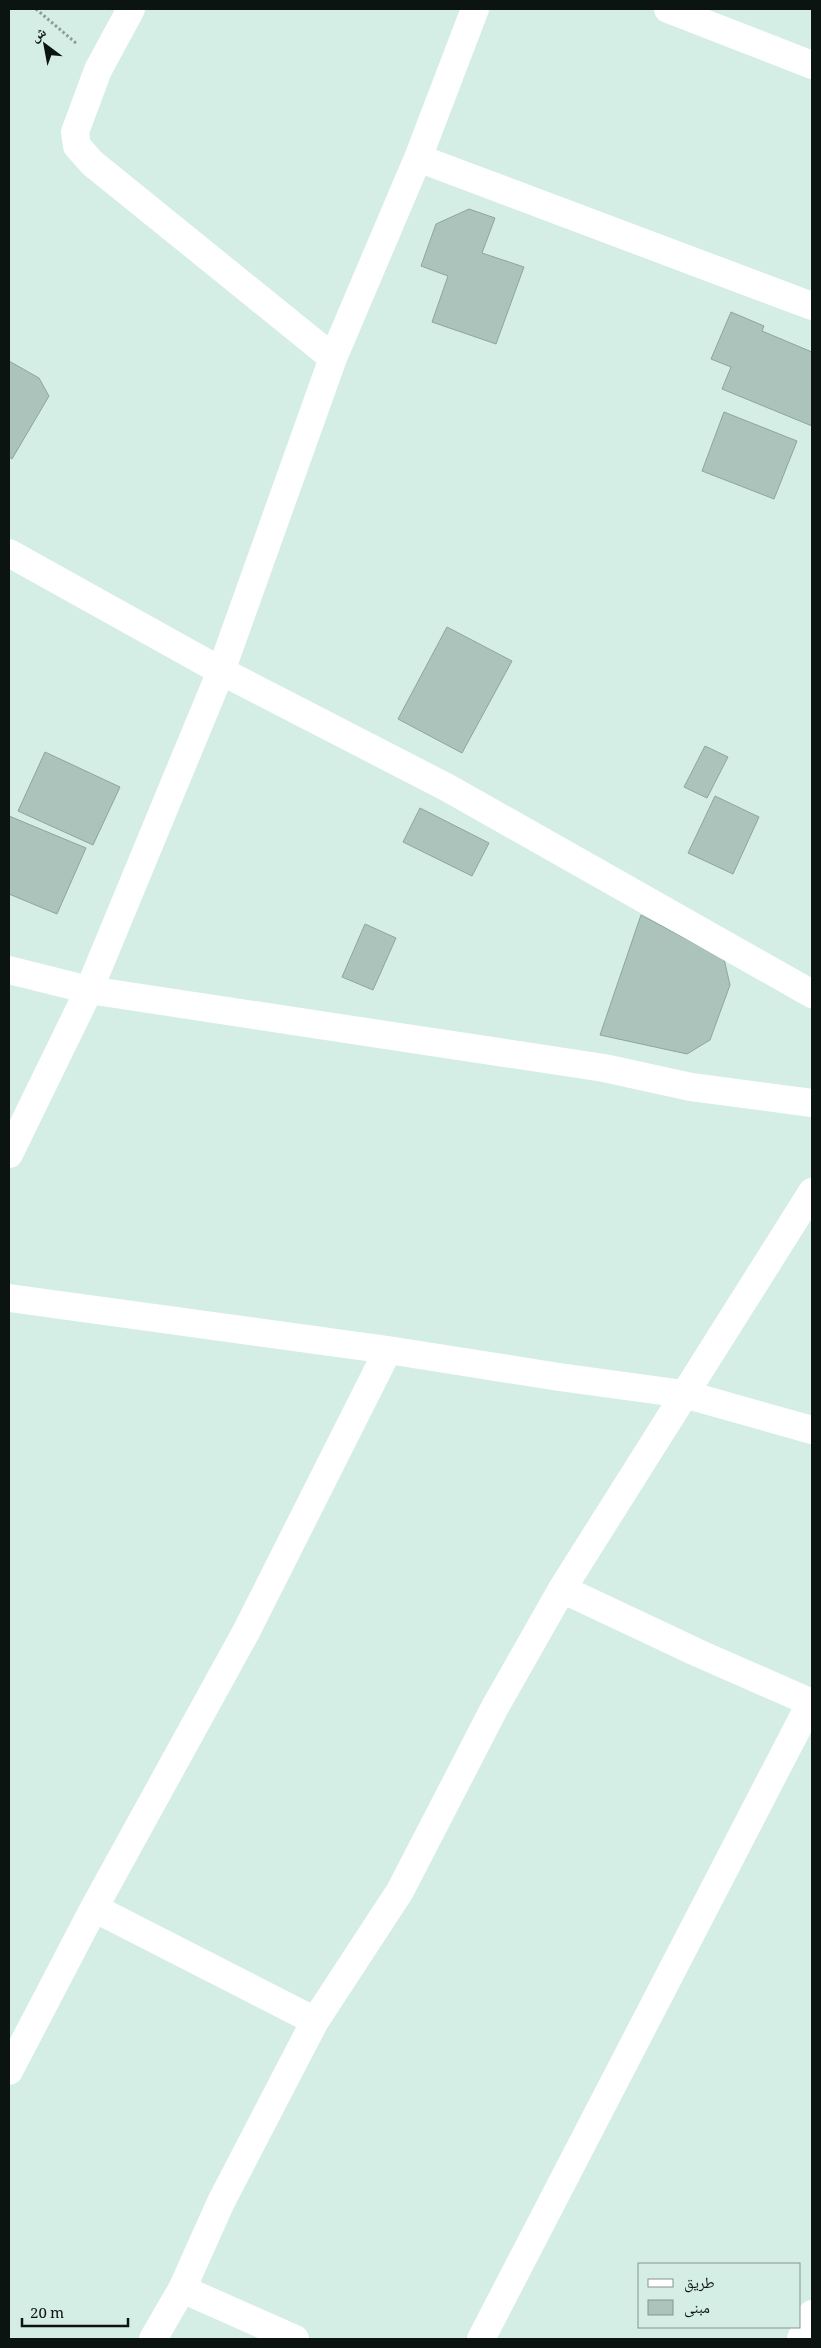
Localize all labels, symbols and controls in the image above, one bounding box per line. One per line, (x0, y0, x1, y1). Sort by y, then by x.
north arrow (20, 20, 70, 70)
text: ش (27, 21, 52, 50)
legend (638, 2263, 801, 2328)
text: طريق (684, 2272, 715, 2298)
scale bar (22, 2296, 129, 2328)
text: مبنى (684, 2297, 710, 2323)
text: 20 m (30, 2302, 64, 2328)

